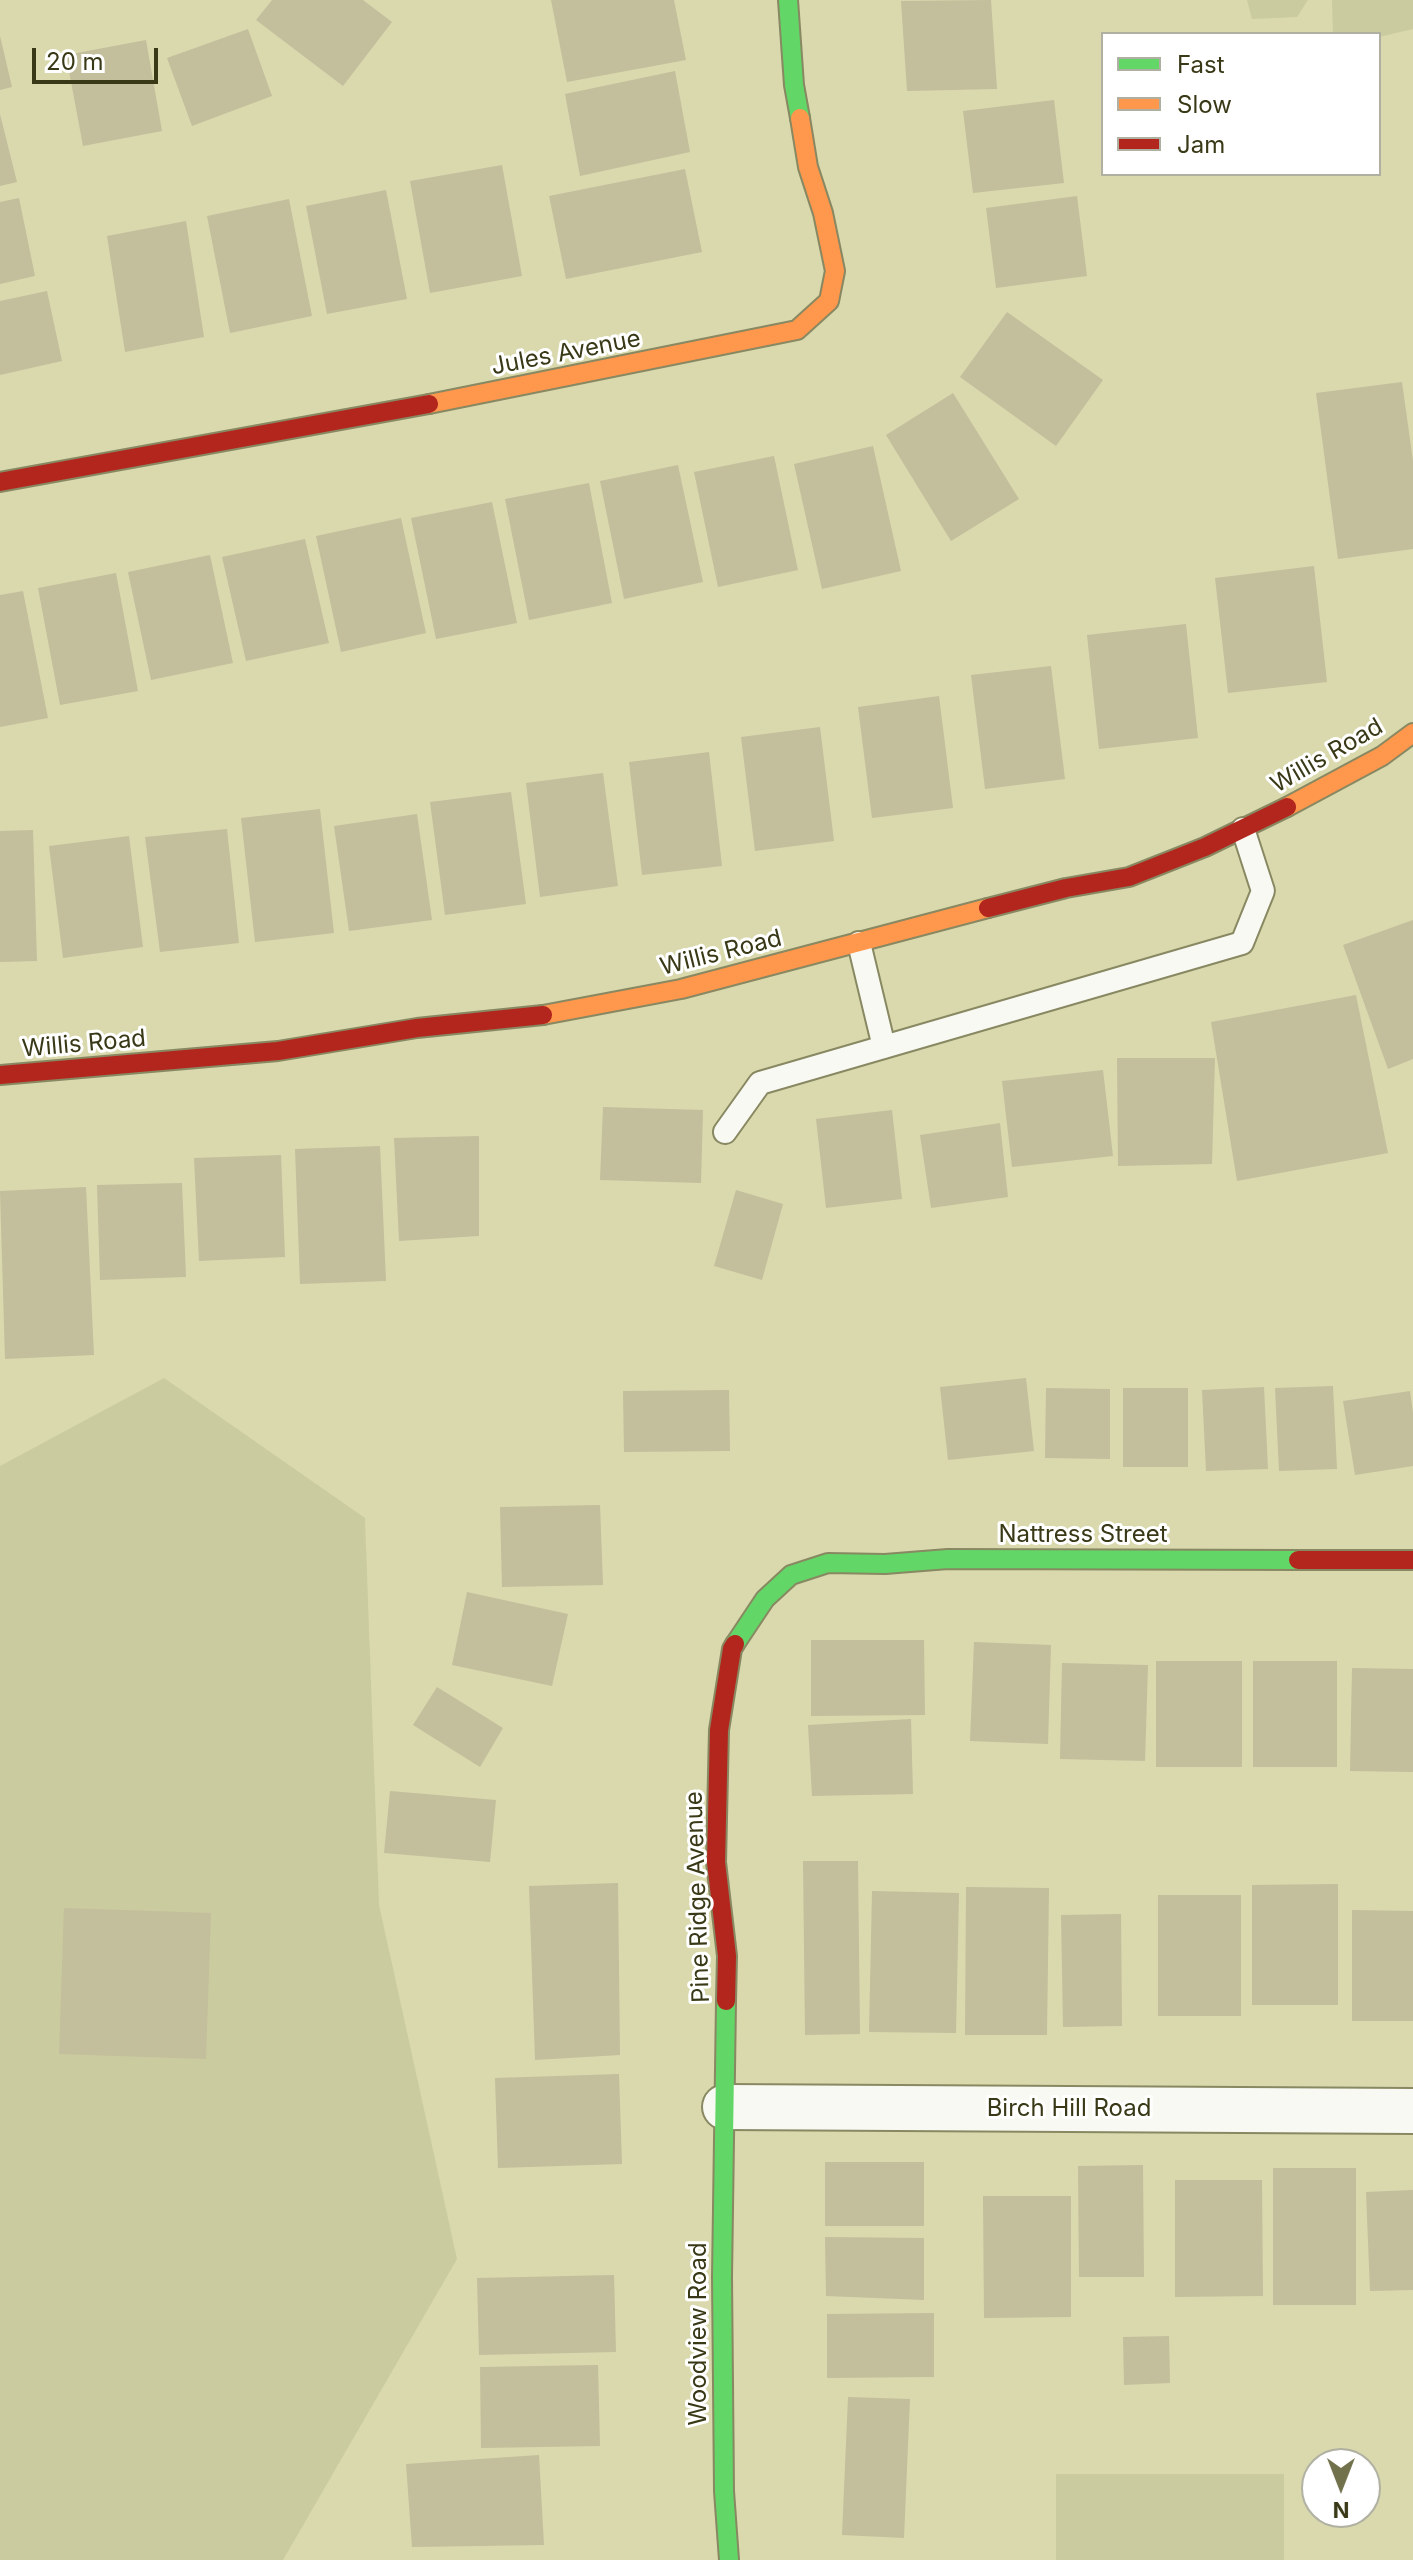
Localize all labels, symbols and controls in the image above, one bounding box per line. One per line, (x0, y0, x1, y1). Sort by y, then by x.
scale bar (36, 32, 162, 82)
legend (1101, 32, 1381, 176)
text: 20 m (46, 47, 104, 76)
text: Fast (1177, 50, 1225, 79)
text: Slow (1177, 90, 1232, 119)
text: Jam (1177, 130, 1225, 159)
street label: Jules Avenue (489, 324, 643, 382)
street label: Willis Road (1266, 712, 1388, 800)
street label: Willis Road (657, 924, 785, 982)
street label: Willis Road (21, 1024, 147, 1064)
street label: Nattress Street (998, 1521, 1168, 1549)
street label: Pine Ridge Avenue (680, 1791, 716, 2003)
street label: Birch Hill Road (987, 2095, 1151, 2123)
street label: Woodview Road (685, 2242, 713, 2426)
north arrow (1301, 2448, 1381, 2528)
text: N (1333, 2497, 1349, 2523)

